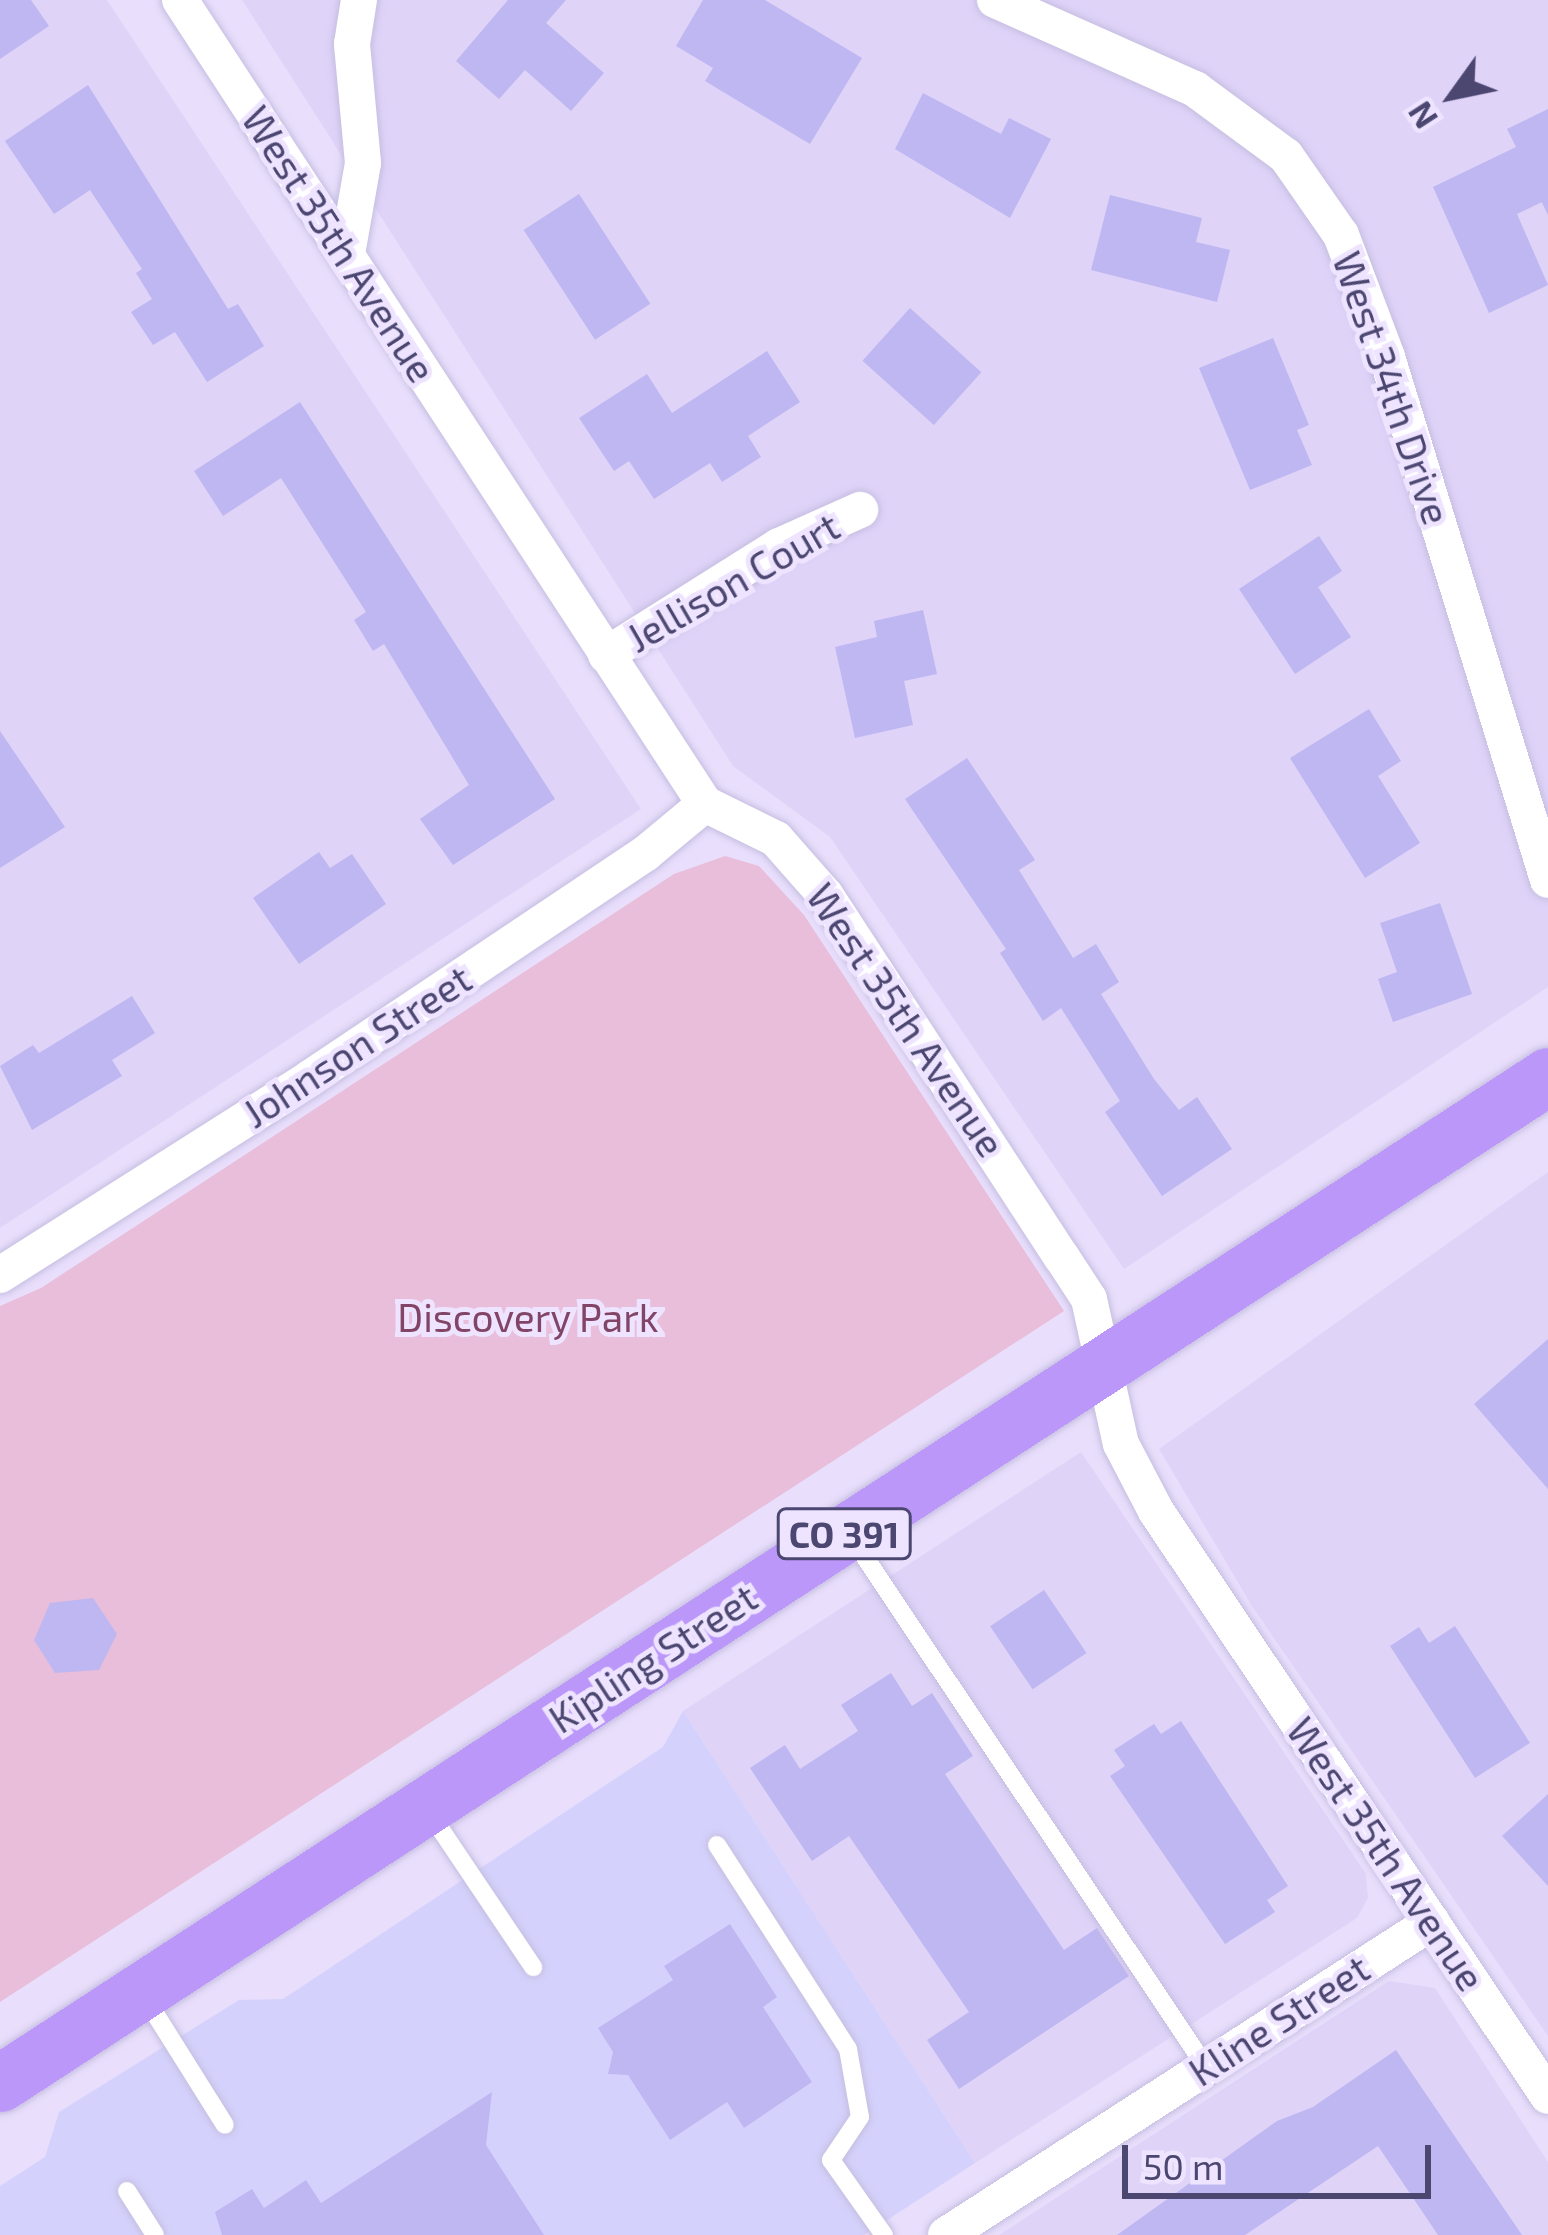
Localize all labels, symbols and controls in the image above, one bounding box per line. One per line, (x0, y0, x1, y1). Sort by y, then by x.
north arrow (1392, 36, 1512, 156)
text: N (1399, 95, 1445, 136)
street label: West 35th Avenue (232, 97, 446, 391)
street label: West 34th Drive (1323, 246, 1461, 530)
street label: Jellison Court (618, 502, 848, 662)
street label: West 35th Avenue (797, 874, 1015, 1166)
street label: Johnson Street (234, 955, 480, 1137)
park label: Discovery Park (397, 1294, 659, 1340)
road number: CO 391 (775, 1504, 913, 1564)
street label: Kipling Street (540, 1574, 766, 1742)
street label: West 35th Avenue (1277, 1708, 1495, 2000)
street label: Kline Street (1180, 1945, 1378, 2095)
scale bar (1128, 2121, 1437, 2195)
text: 50 m (1143, 2144, 1224, 2187)

